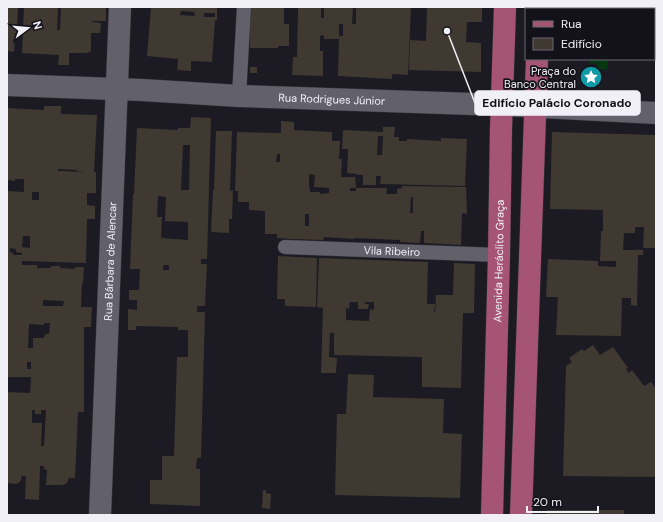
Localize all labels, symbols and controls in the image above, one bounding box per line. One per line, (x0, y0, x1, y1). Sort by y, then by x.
north arrow (8, 8, 48, 48)
legend (525, 8, 655, 60)
text: Rua (561, 16, 582, 32)
text: N (30, 19, 45, 31)
text: Edifício (561, 36, 602, 52)
place label: Praça do Banco Central (504, 64, 576, 91)
place icon: Praça do Banco Central (578, 64, 604, 90)
street label: Rua Rodrigues Júnior (278, 90, 385, 108)
callout: Edifício Palácio Coronado (475, 91, 640, 115)
text: Edifício Palácio Coronado (482, 95, 632, 111)
street label: Avenida Heráclito Graça (490, 200, 507, 323)
street label: Rua Bárbara de Alencar (101, 201, 119, 321)
street label: Vila Ribeiro (363, 243, 421, 259)
scale bar (527, 488, 598, 514)
text: 20 m (533, 494, 562, 510)

